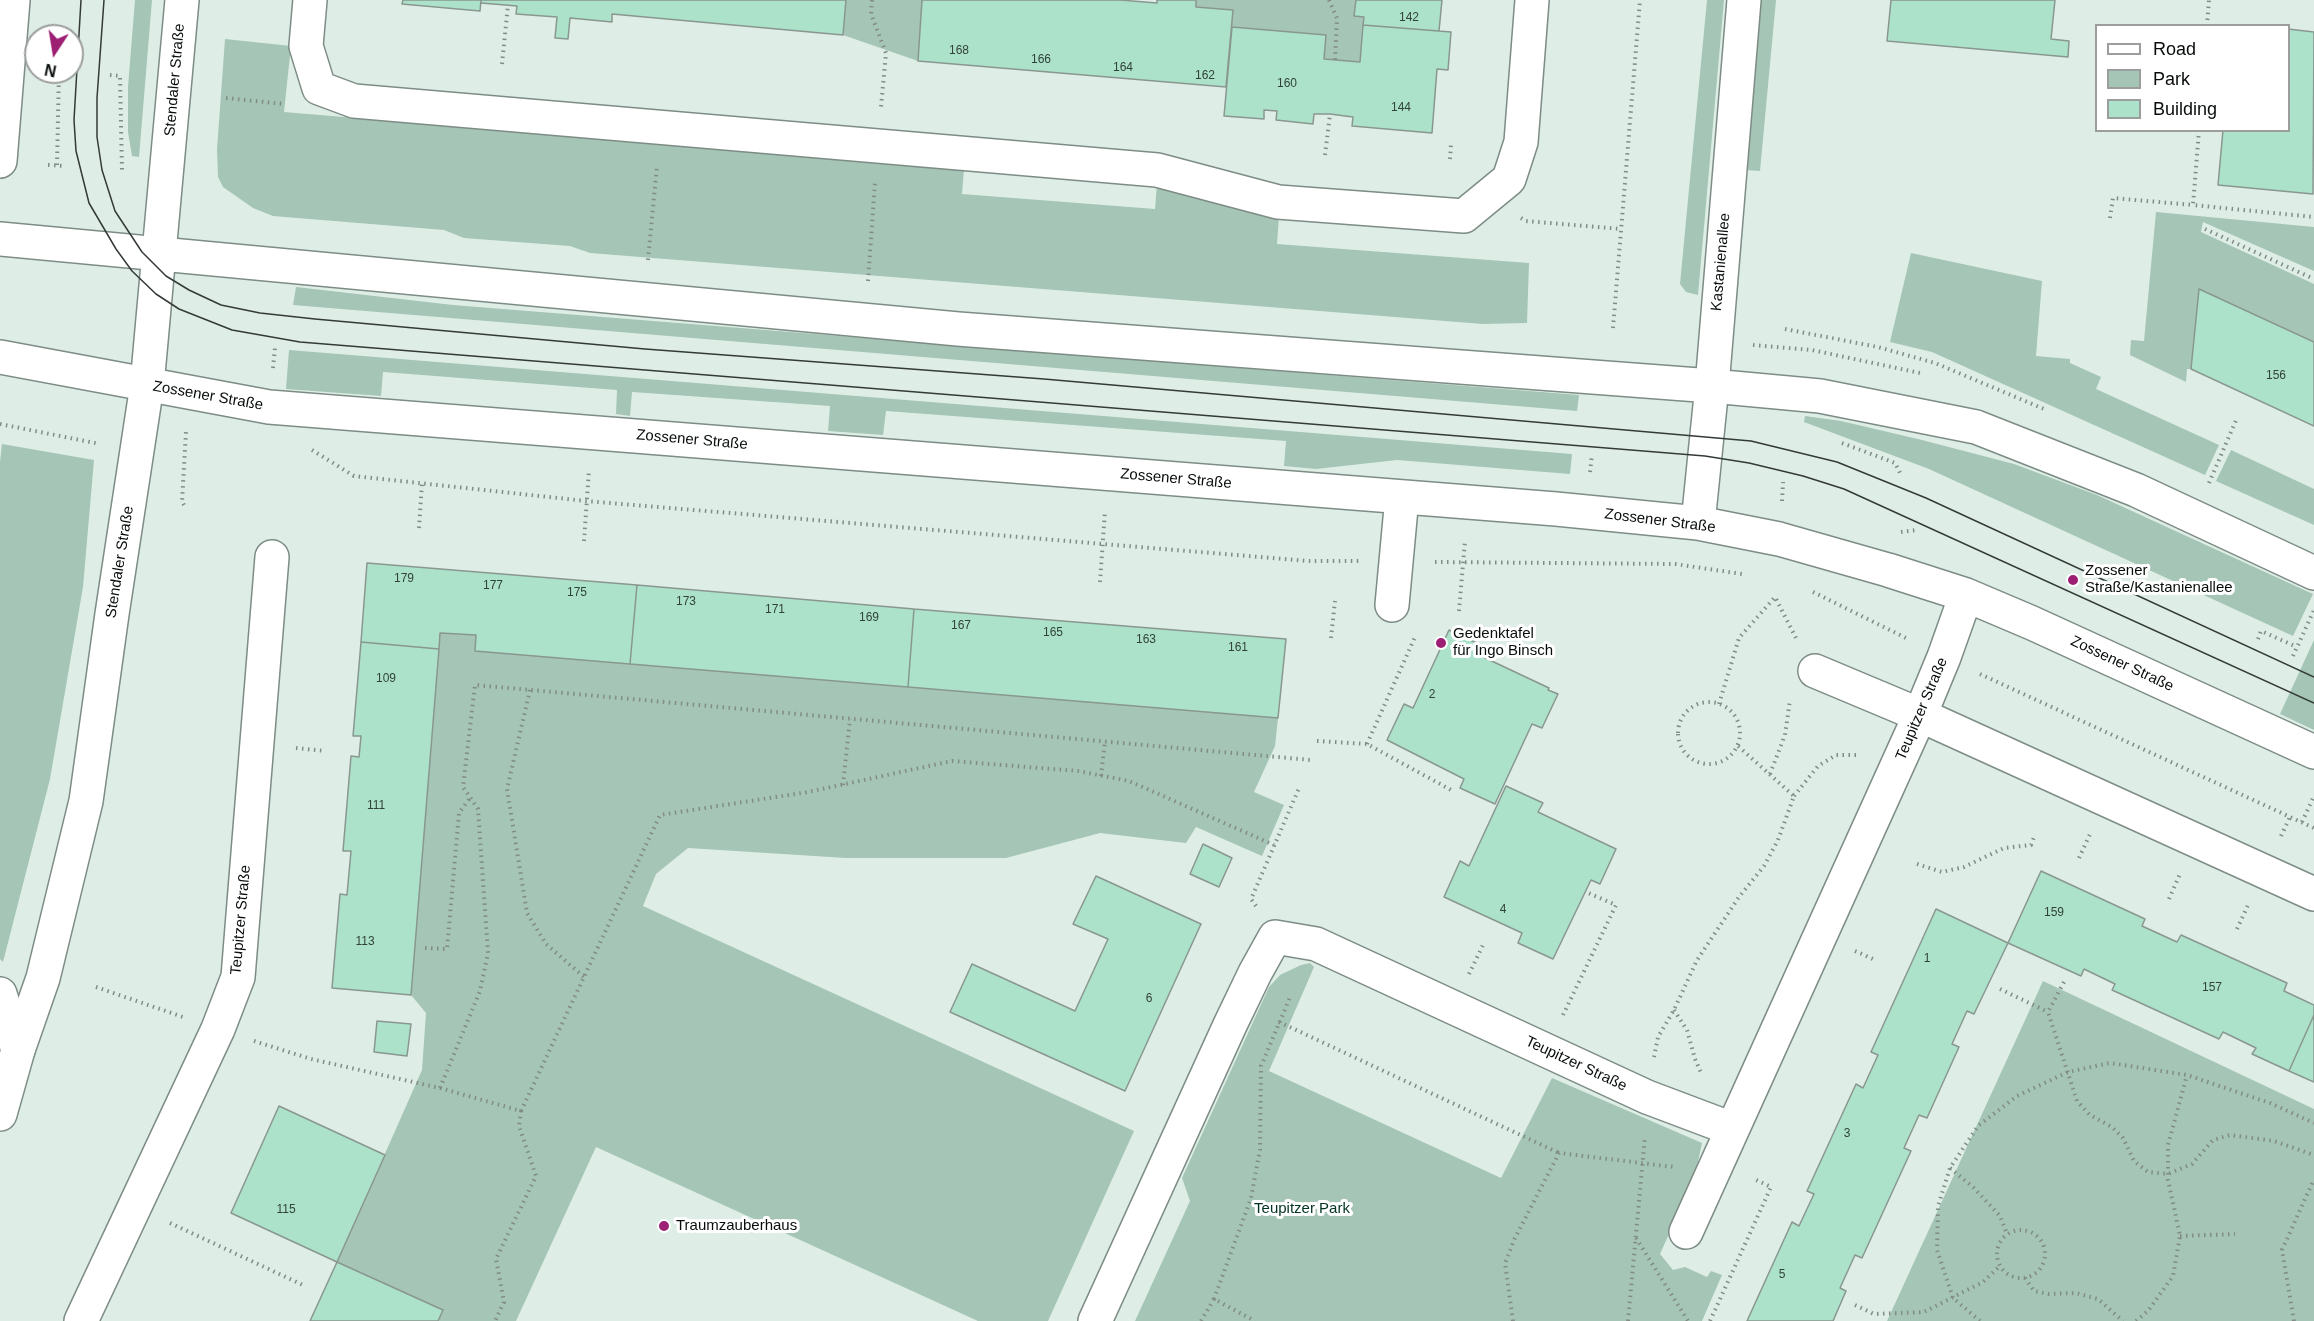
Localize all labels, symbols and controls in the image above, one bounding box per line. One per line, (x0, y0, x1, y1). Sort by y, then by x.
house number: 142 (1399, 11, 1419, 25)
street label: Stendaler Straße (161, 23, 189, 137)
north arrow (24, 24, 84, 84)
legend (2095, 24, 2290, 132)
text: Road (2153, 39, 2196, 59)
house number: 168 (949, 44, 969, 58)
house number: 166 (1031, 53, 1051, 67)
text: N (43, 61, 58, 80)
house number: 164 (1113, 61, 1133, 75)
house number: 162 (1195, 69, 1215, 83)
text: Park (2153, 69, 2190, 89)
house number: 160 (1277, 77, 1297, 91)
text: Building (2153, 99, 2217, 119)
house number: 144 (1391, 101, 1411, 115)
street label: Kastanienallee (1708, 212, 1734, 312)
house number: 156 (2266, 369, 2286, 383)
street label: Zossener Straße (151, 377, 265, 415)
street label: Zossener Straße (636, 426, 748, 454)
street label: Zossener Straße (1120, 465, 1232, 493)
street label: Stendaler Straße (102, 505, 138, 619)
street label: Zossener Straße (1603, 505, 1717, 537)
place label: Zossener Straße/Kastanienallee (2085, 562, 2233, 597)
house number: 179 (394, 572, 414, 586)
marker: Zossener Straße/Kastanienallee (2066, 573, 2080, 587)
house number: 177 (483, 579, 503, 593)
house number: 175 (567, 586, 587, 600)
house number: 173 (676, 595, 696, 609)
house number: 171 (765, 603, 785, 617)
house number: 169 (859, 611, 879, 625)
house number: 167 (951, 619, 971, 633)
place label: Gedenktafel für Ingo Binsch (1453, 625, 1553, 660)
house number: 165 (1043, 626, 1063, 640)
street label: Zossener Straße (2068, 632, 2176, 696)
house number: 163 (1136, 633, 1156, 647)
marker: Gedenktafel für Ingo Binsch (1434, 636, 1448, 650)
house number: 161 (1228, 641, 1248, 655)
street label: Teupitzer Straße (1892, 655, 1952, 763)
house number: 109 (376, 672, 396, 686)
house number: 2 (1429, 688, 1435, 702)
house number: 111 (367, 799, 385, 813)
street label: Teupitzer Straße (227, 864, 255, 976)
house number: 4 (1500, 903, 1506, 917)
house number: 159 (2044, 906, 2064, 920)
house number: 113 (355, 935, 375, 949)
house number: 1 (1924, 952, 1930, 966)
house number: 157 (2202, 981, 2222, 995)
house number: 6 (1146, 992, 1152, 1006)
street label: Teupitzer Straße (1522, 1033, 1630, 1095)
house number: 3 (1844, 1127, 1850, 1141)
park label: Teupitzer Park (1254, 1200, 1350, 1218)
house number: 115 (276, 1203, 296, 1217)
place label: Traumzauberhaus (676, 1217, 797, 1235)
marker: Traumzauberhaus (657, 1219, 671, 1233)
house number: 5 (1779, 1268, 1785, 1282)

